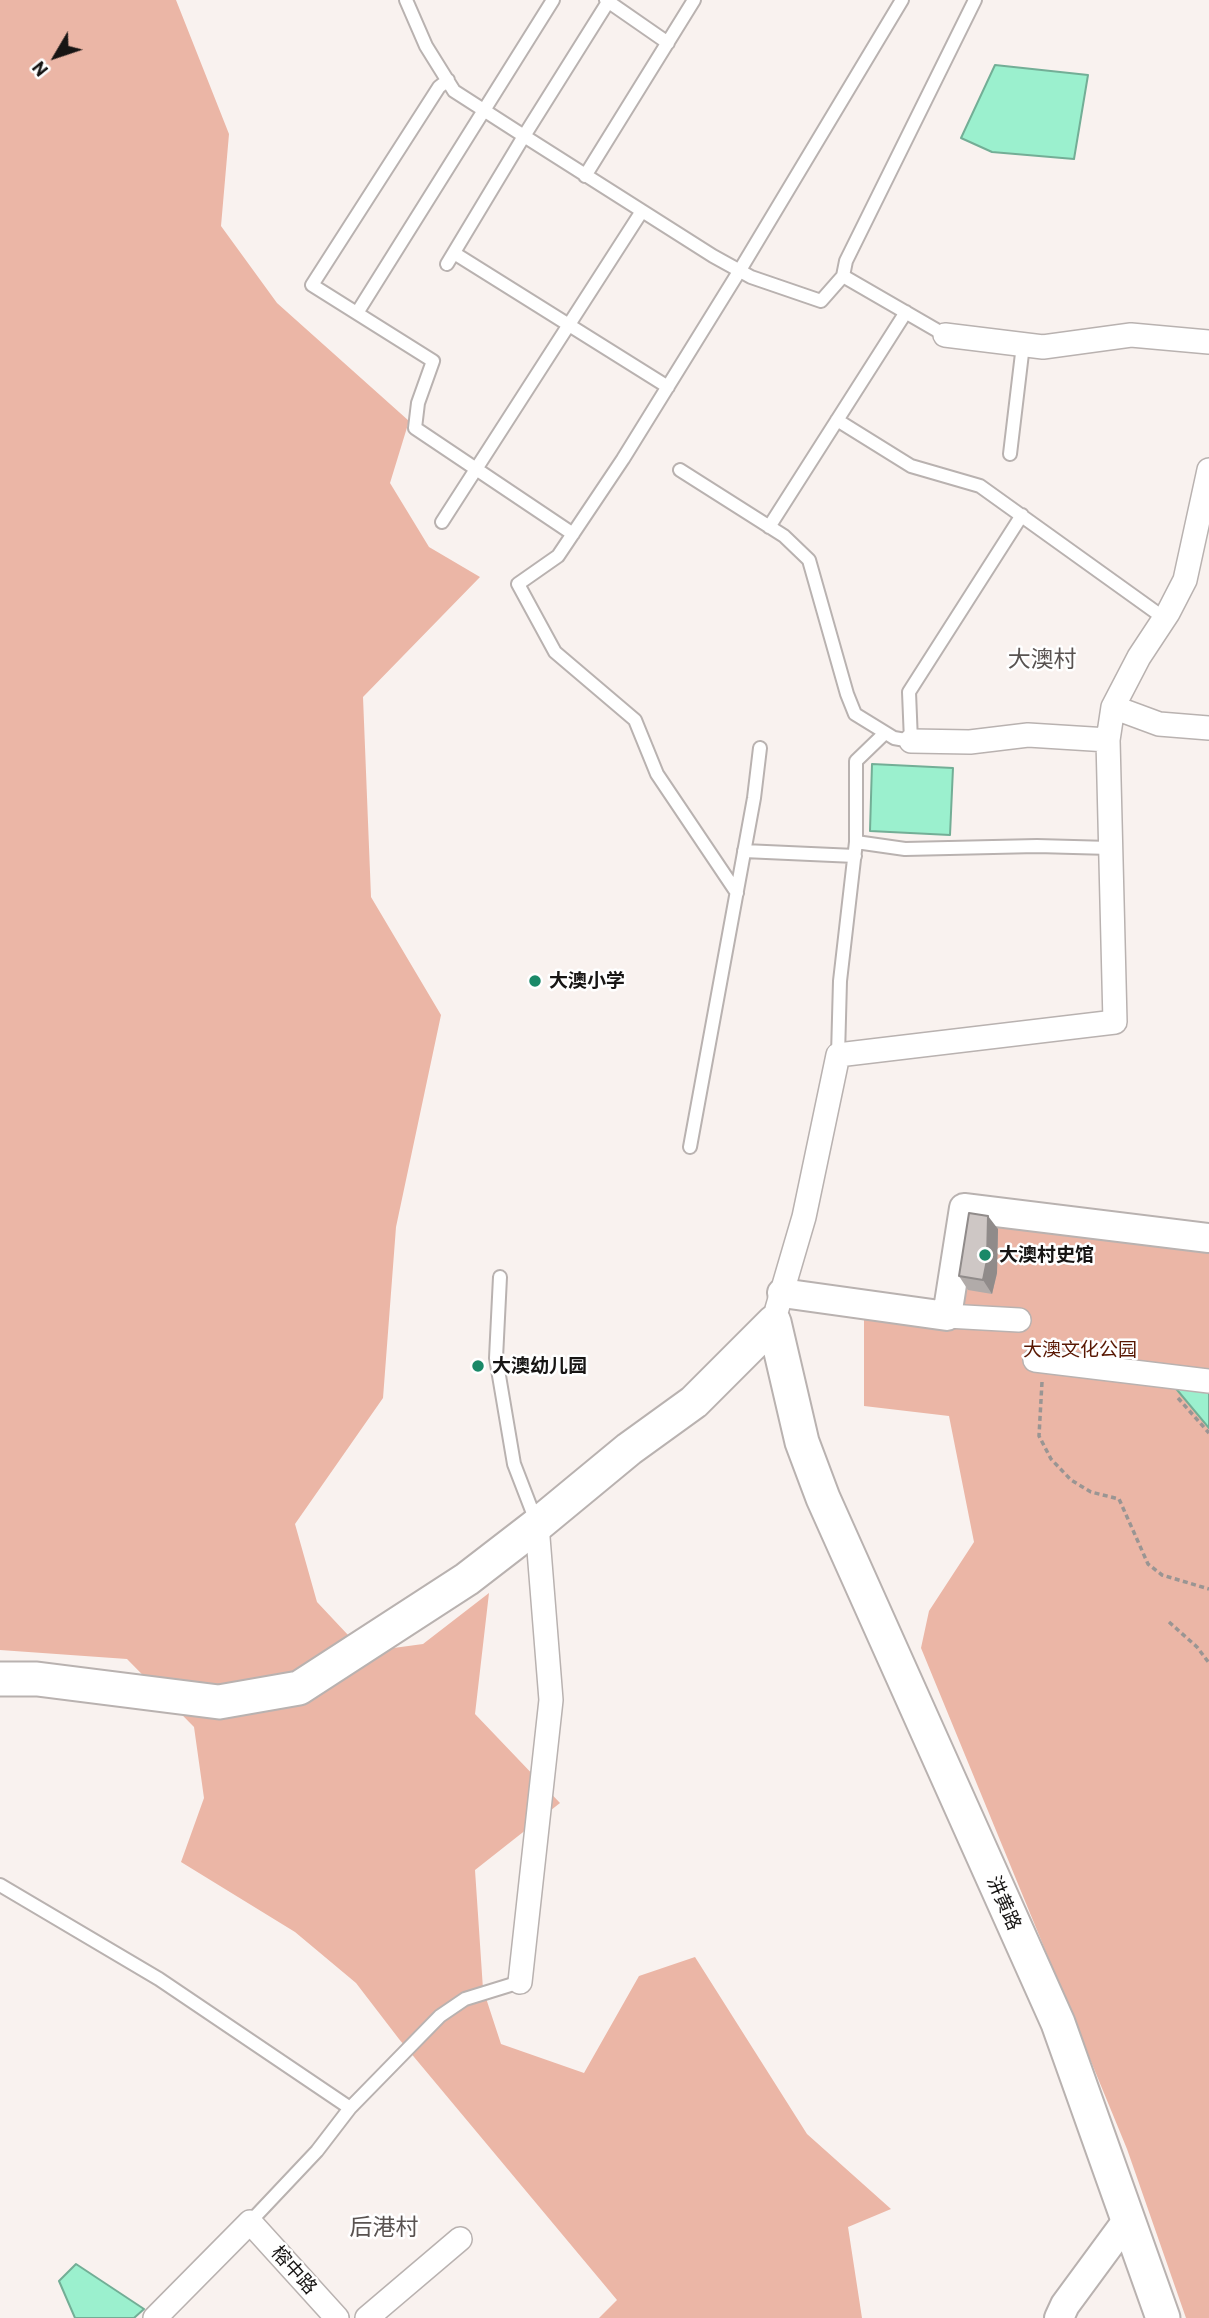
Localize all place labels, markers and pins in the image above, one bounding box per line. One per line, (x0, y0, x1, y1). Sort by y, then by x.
place label: 大澳小学 (549, 970, 625, 992)
marker: 大澳小学 (527, 973, 543, 989)
place label: 大澳村史馆 (999, 1244, 1094, 1266)
marker: 大澳村史馆 (977, 1247, 993, 1263)
place label: 大澳幼儿园 (492, 1355, 587, 1377)
marker: 大澳幼儿园 (470, 1358, 486, 1374)

